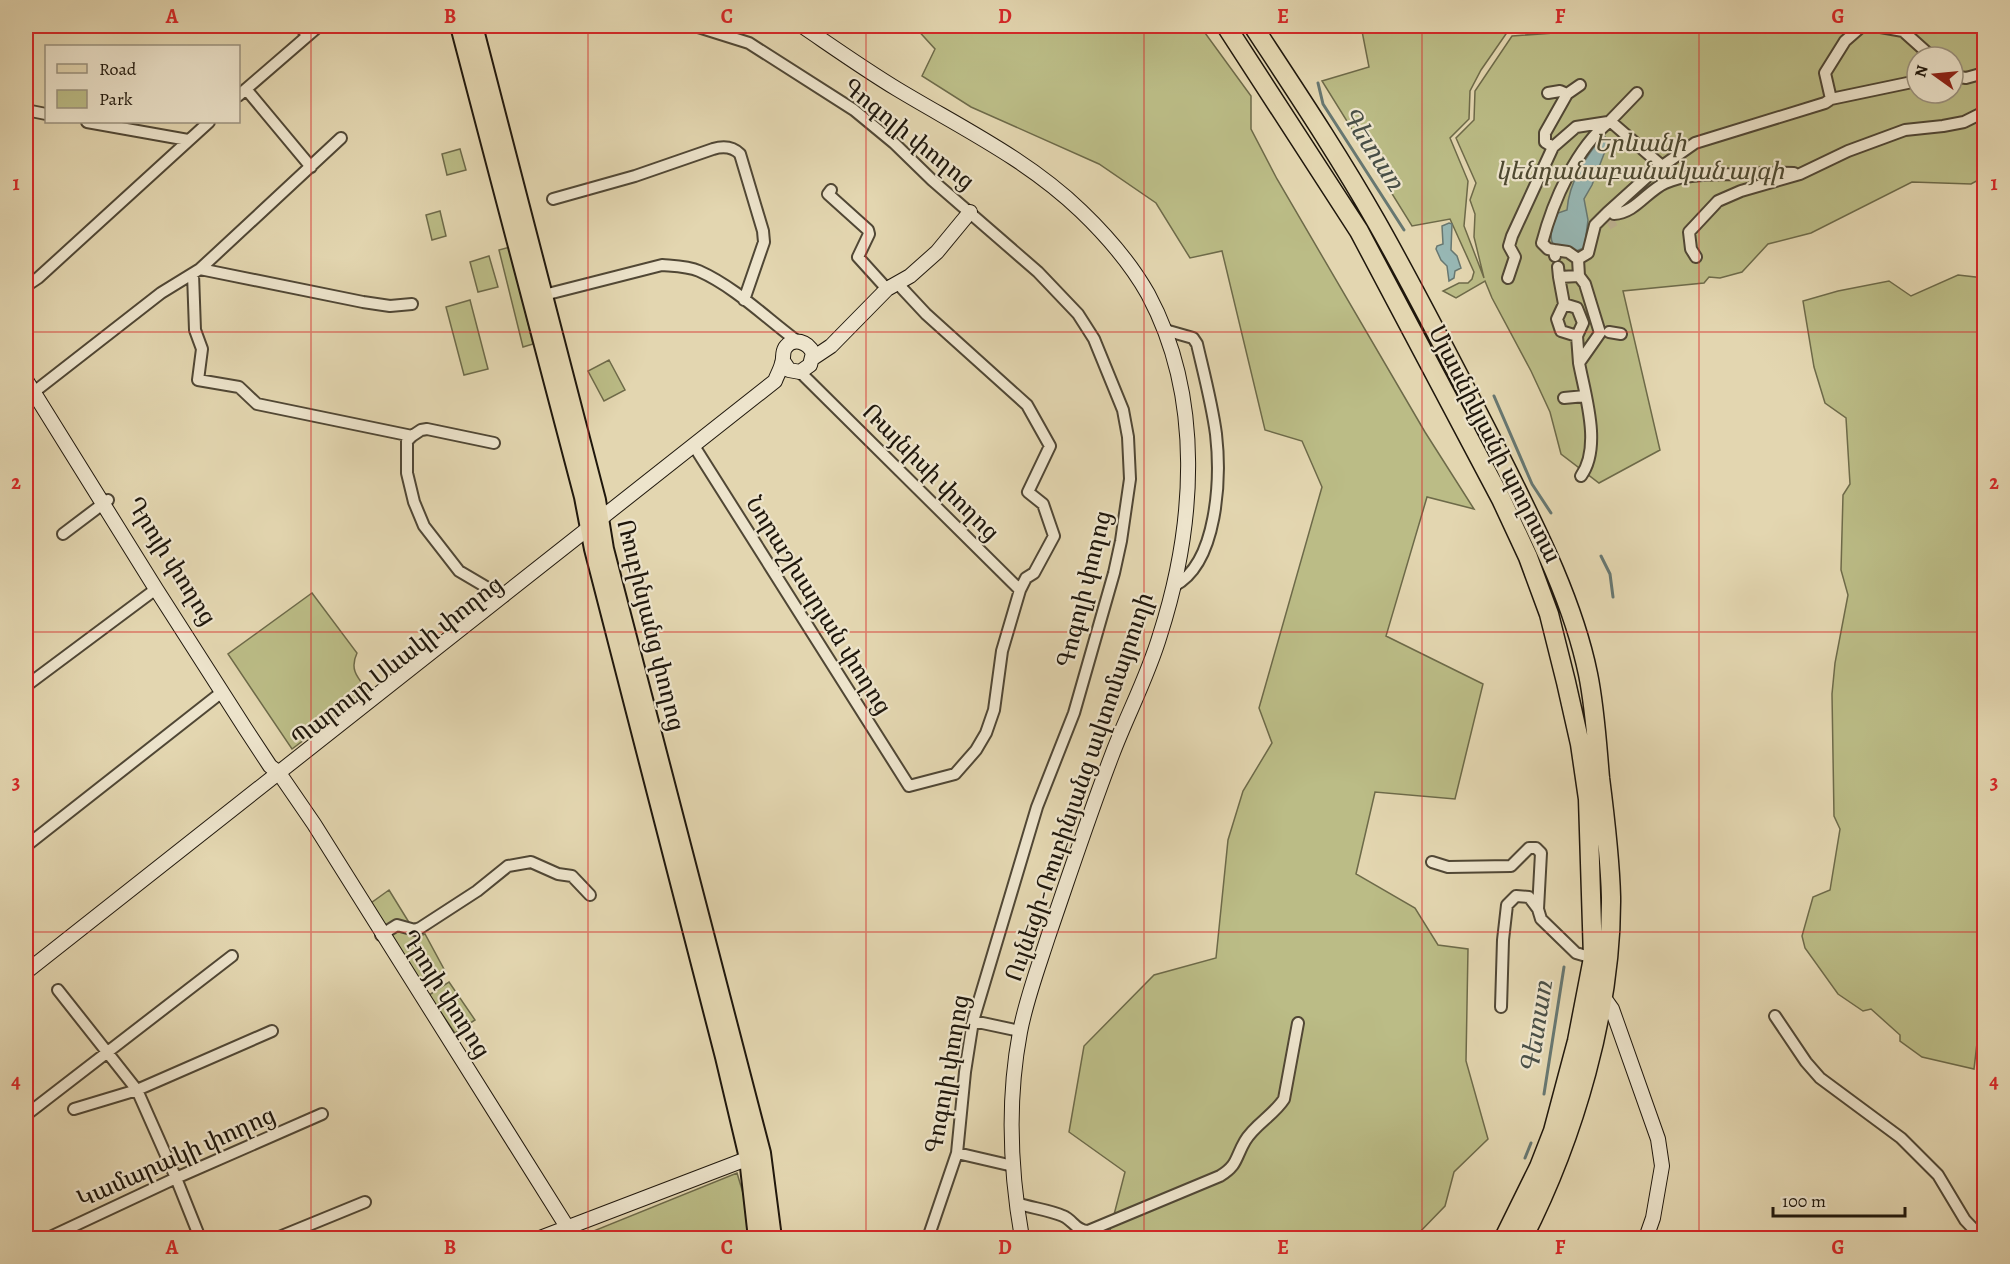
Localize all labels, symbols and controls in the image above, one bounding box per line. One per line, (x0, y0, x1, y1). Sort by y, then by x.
text: A (165, 3, 179, 30)
text: B (444, 3, 456, 30)
text: C (721, 3, 733, 30)
text: D (998, 3, 1012, 30)
text: E (1277, 3, 1289, 30)
text: F (1555, 3, 1566, 30)
text: G (1831, 3, 1845, 30)
legend (45, 45, 240, 123)
north arrow (1905, 45, 1965, 105)
text: Road (99, 57, 137, 81)
text: N (1909, 63, 1934, 80)
street label: Գոգոլի փողոց (836, 71, 982, 197)
text: Park (99, 87, 133, 111)
water label: Գետառ (1332, 99, 1413, 198)
park label: Երևանի կենդանաբանական այգի (1496, 127, 1785, 187)
text: 1 (12, 170, 20, 197)
text: 1 (1990, 170, 1998, 197)
street label: Մյասնիկյանի պողոտա (1421, 320, 1569, 568)
street label: Ռայնիսի փողոց (855, 396, 1007, 548)
text: 2 (11, 469, 21, 496)
text: 2 (1989, 469, 1999, 496)
street label: Նորաշխարյան փողոց (739, 490, 899, 720)
street label: Դրոյի փողոց (120, 491, 224, 631)
street label: Գոգոլի փողոց (1049, 507, 1119, 671)
street label: Ռուբինյանց փողոց (609, 516, 693, 734)
street label: Պարույր Սևակի փողոց (284, 568, 510, 754)
street label: Ուլնեցի-Ռուբինյանց ավտոմայրուղի (997, 588, 1161, 986)
text: 3 (12, 769, 20, 796)
text: 3 (1990, 769, 1998, 796)
street label: Դրոյի փողոց (394, 924, 498, 1064)
water label: Գետառ (1512, 978, 1561, 1076)
street label: Գոգոլի փողոց (917, 992, 977, 1156)
text: 4 (11, 1068, 21, 1095)
text: 4 (1989, 1068, 1999, 1095)
street label: Կամարակի փողոց (72, 1099, 280, 1215)
scale bar (1773, 1180, 1905, 1218)
text: 100 m (1782, 1189, 1826, 1213)
text: A (165, 1234, 179, 1261)
text: B (444, 1234, 456, 1261)
text: C (721, 1234, 733, 1261)
text: D (998, 1234, 1012, 1261)
text: E (1277, 1234, 1289, 1261)
text: F (1555, 1234, 1566, 1261)
text: G (1831, 1234, 1845, 1261)

